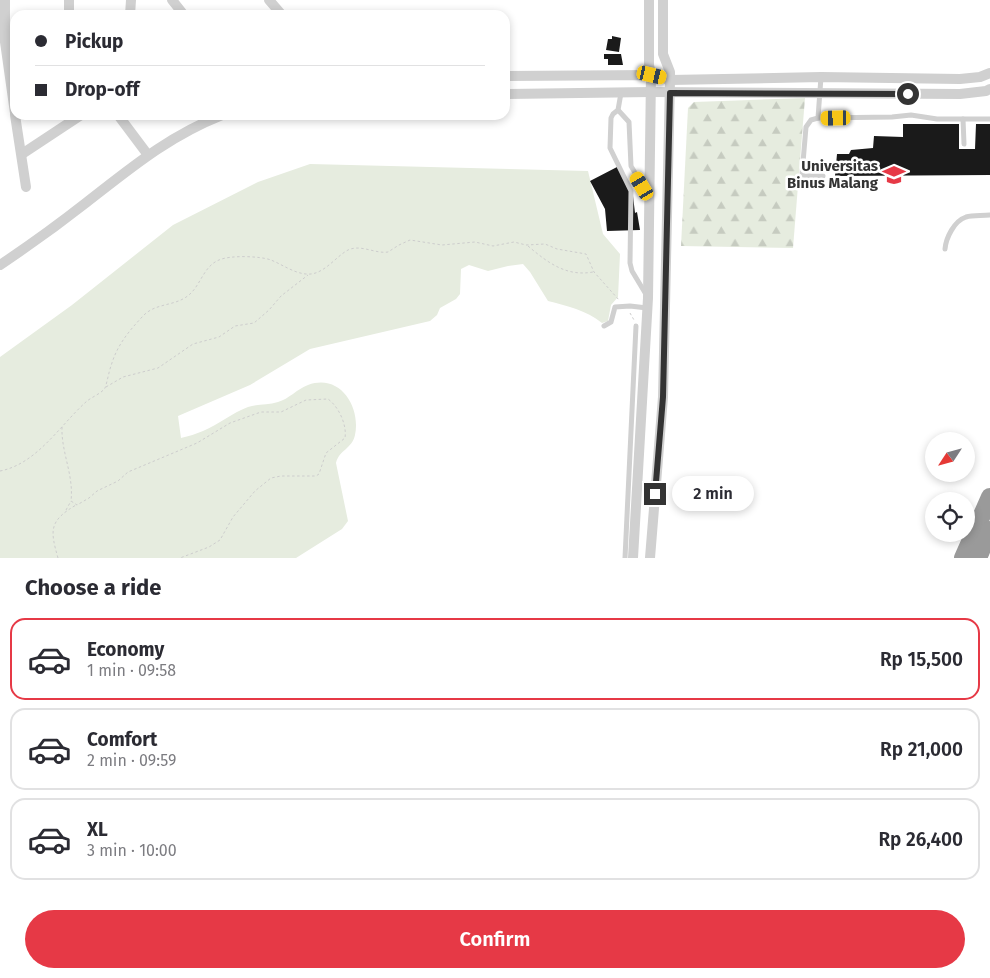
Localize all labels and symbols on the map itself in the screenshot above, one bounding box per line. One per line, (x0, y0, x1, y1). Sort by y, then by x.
car (635, 64, 668, 86)
route start (897, 83, 919, 105)
car (820, 110, 851, 126)
place label: Universitas Binus Malang (787, 157, 879, 192)
school or university icon: Universitas Binus Malang (881, 162, 907, 188)
car (627, 169, 656, 203)
north arrow (925, 432, 975, 482)
callout: 2 min (672, 476, 755, 512)
route end (644, 483, 666, 505)

